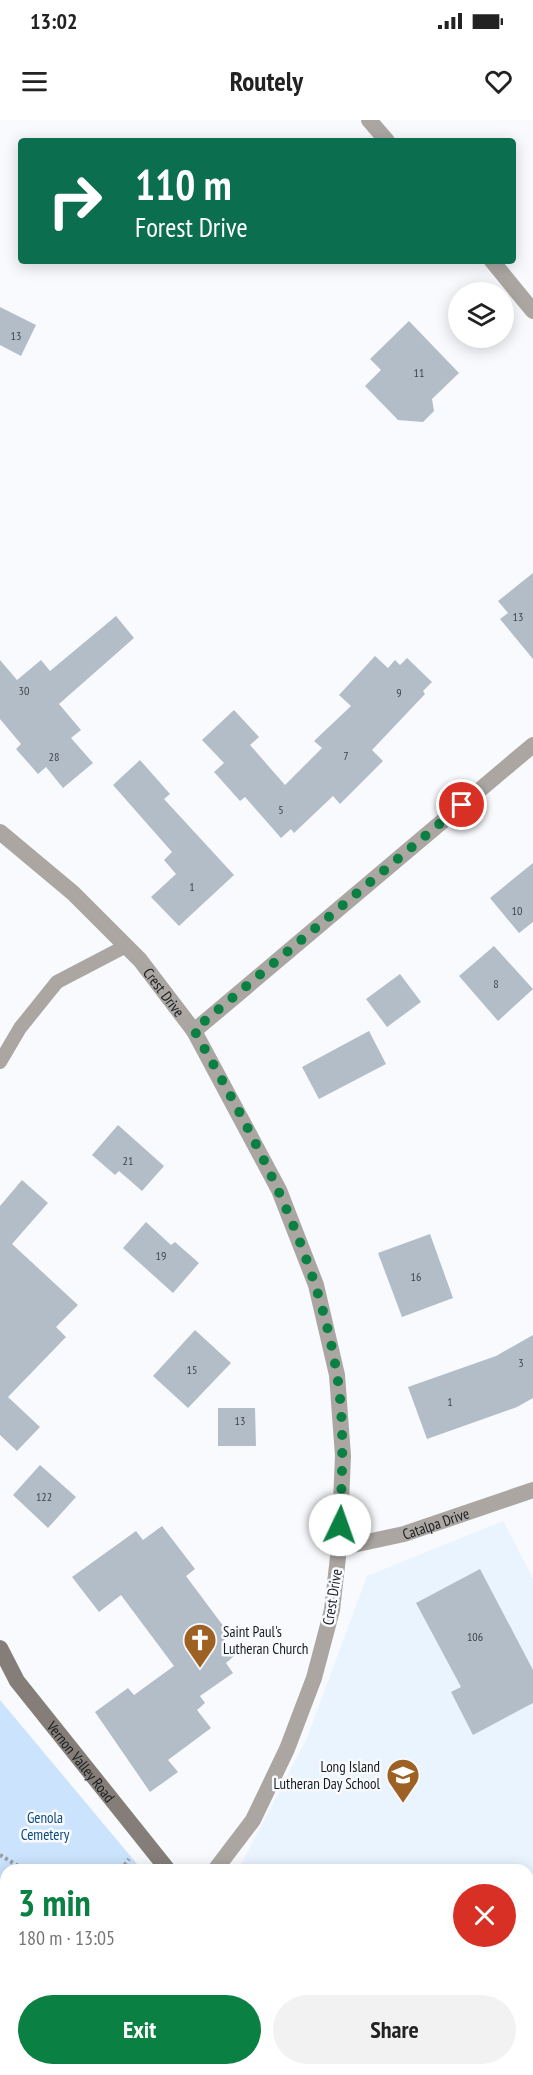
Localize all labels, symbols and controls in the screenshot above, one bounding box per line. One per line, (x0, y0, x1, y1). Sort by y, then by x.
text: 13:02 (30, 7, 78, 35)
text: Routely (230, 64, 303, 98)
icon: menu (18, 65, 51, 98)
icon: heart (482, 65, 515, 98)
text: 110 m (135, 157, 232, 212)
icon: right (36, 162, 114, 240)
text: Forest Drive (135, 210, 248, 244)
map controls (448, 282, 514, 348)
button: layers (448, 282, 514, 348)
house number: 13 (11, 328, 21, 343)
house number: 11 (414, 365, 424, 380)
house number: 13 (513, 609, 523, 624)
house number: 30 (19, 683, 29, 698)
house number: 9 (396, 685, 402, 700)
house number: 7 (343, 748, 349, 763)
house number: 28 (49, 749, 59, 764)
pin (436, 779, 487, 830)
icon: arrive (445, 788, 478, 821)
house number: 5 (278, 802, 284, 817)
house number: 1 (189, 879, 195, 894)
house number: 10 (512, 903, 522, 918)
street label: Crest Drive (140, 964, 189, 1020)
house number: 8 (493, 976, 499, 991)
house number: 21 (123, 1153, 133, 1168)
house number: 19 (156, 1248, 166, 1263)
house number: 16 (411, 1269, 421, 1284)
house number: 3 (518, 1355, 524, 1370)
house number: 15 (187, 1362, 197, 1377)
house number: 1 (447, 1394, 453, 1409)
house number: 13 (235, 1413, 245, 1428)
house number: 122 (36, 1489, 52, 1504)
position arrow (308, 1493, 372, 1557)
street label: Catalpa Drive (400, 1503, 472, 1543)
street label: Crest Drive (318, 1568, 346, 1626)
church icon: Saint Paul's Lutheran Church (182, 1622, 218, 1669)
place label: Saint Paul's Lutheran Church (223, 1622, 308, 1658)
house number: 106 (467, 1629, 483, 1644)
street label: Vernon Valley Road (42, 1716, 119, 1806)
place label: Long Island Lutheran Day School (274, 1757, 380, 1793)
school or university icon: Long Island Lutheran Day School (385, 1757, 421, 1804)
park label: Genola Cemetery (21, 1808, 70, 1844)
text: 3 min (18, 1879, 91, 1926)
button: close (453, 1884, 516, 1947)
text: 180 m · 13:05 (18, 1925, 115, 1951)
button: Exit (18, 1995, 261, 2064)
button: Share (273, 1995, 516, 2064)

